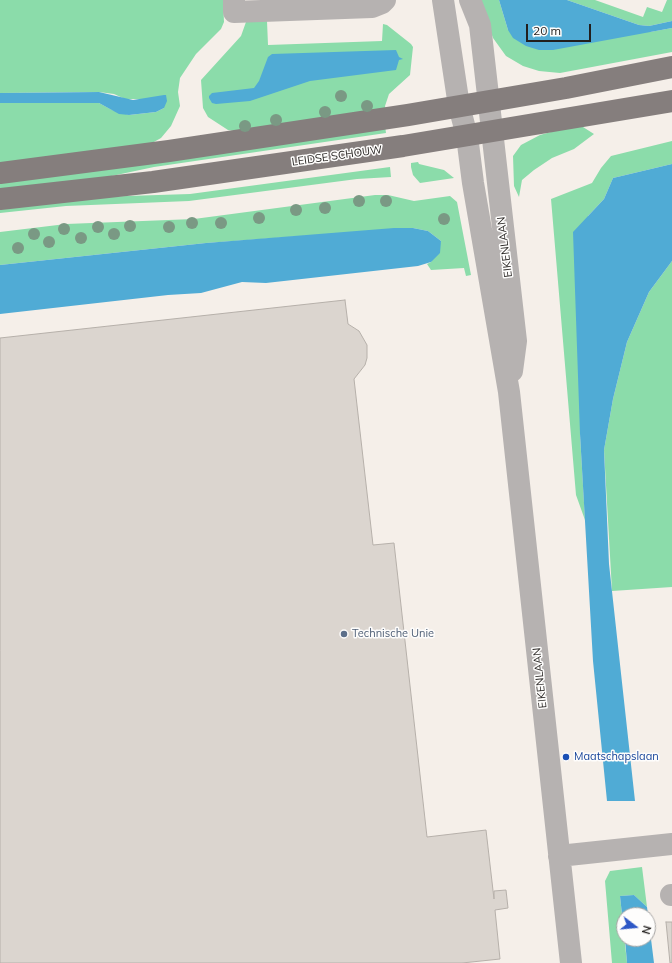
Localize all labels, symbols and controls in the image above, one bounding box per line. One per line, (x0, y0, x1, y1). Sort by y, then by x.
scale bar (528, 16, 593, 42)
text: 20 m (533, 23, 561, 38)
street label: LEIDSE SCHOUW (291, 143, 383, 169)
street label: EIKENLAAN (495, 216, 515, 278)
place label: Technische Unie (352, 627, 434, 641)
marker: Technische Unie (339, 629, 349, 639)
street label: EIKENLAAN (530, 647, 550, 709)
place label: Maatschapslaan (574, 750, 659, 764)
marker: Maatschapslaan (561, 752, 571, 762)
north arrow (616, 907, 656, 947)
text: N (639, 924, 654, 936)

